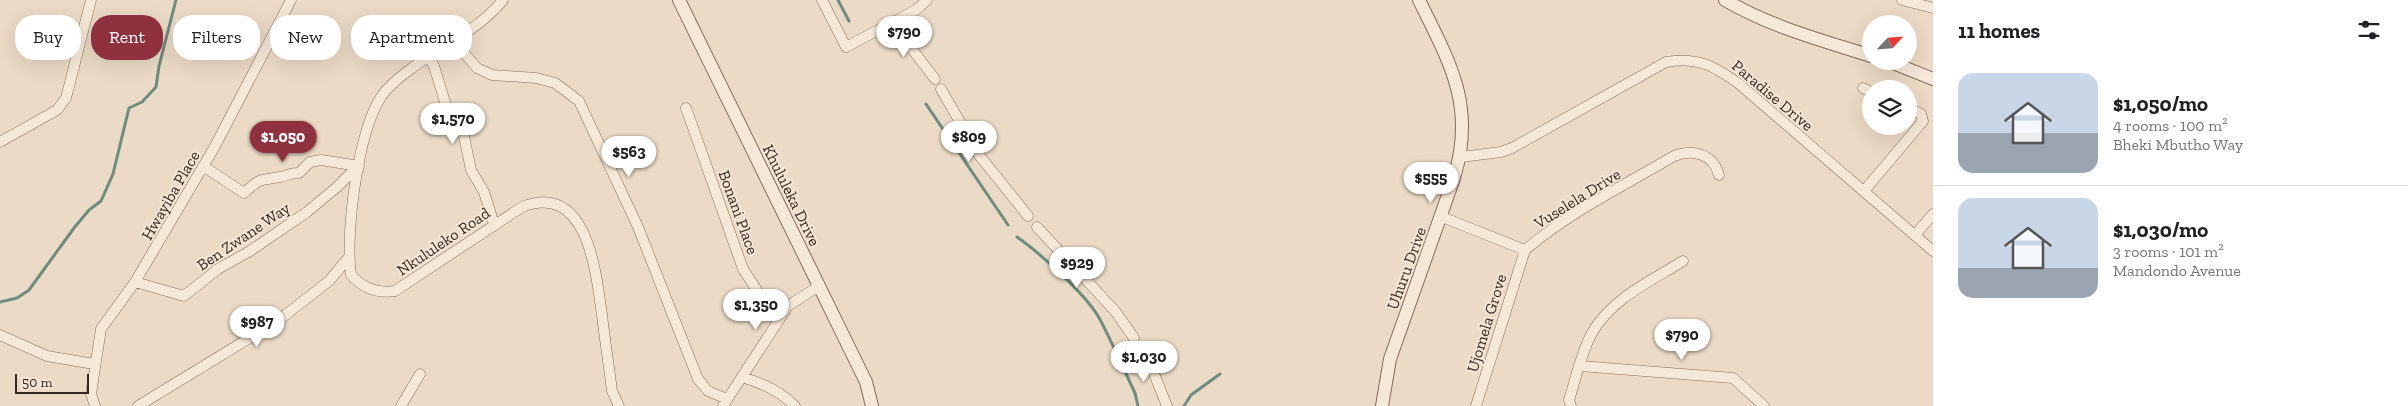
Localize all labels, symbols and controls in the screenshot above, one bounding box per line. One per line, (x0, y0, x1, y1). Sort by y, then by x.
chip: Buy (15, 15, 81, 60)
chip: Rent (91, 15, 163, 60)
chip: Filters (173, 15, 260, 60)
chip: New (270, 15, 341, 60)
chip: Apartment (351, 15, 472, 60)
pin: $790 (874, 15, 934, 58)
north arrow (1862, 15, 1918, 70)
map controls (1862, 15, 1917, 135)
icon: filters (2355, 16, 2383, 44)
text: 11 homes (1958, 18, 2040, 43)
text: $790 (887, 22, 921, 41)
street label: Paradise Drive (1728, 56, 1817, 135)
button: layers (1862, 80, 1917, 135)
text: $1,050/mo (2113, 91, 2208, 116)
icon: home (1998, 93, 2058, 153)
pin: $1,570 (412, 102, 494, 145)
text: $1,570 (431, 109, 475, 128)
text: 4 rooms · 100 m² (2113, 116, 2228, 135)
pin: $1,050 (242, 120, 324, 163)
pin: $809 (939, 120, 999, 163)
text: $1,050 (261, 127, 305, 146)
text: $809 (952, 127, 986, 146)
text: Bheki Mbutho Way (2113, 135, 2243, 154)
pin: $563 (599, 136, 659, 178)
street label: Khululeka Drive (759, 141, 824, 249)
text: $563 (612, 142, 646, 161)
street label: Hwayiba Place (137, 147, 204, 243)
pin: $555 (1401, 162, 1461, 204)
street label: Vuselela Drive (1530, 164, 1624, 233)
street label: Bonani Place (715, 168, 763, 257)
text: $555 (1415, 168, 1447, 187)
street label: Ben Zwane Way (193, 198, 294, 275)
street label: Nkululeko Road (393, 203, 494, 280)
text: $1,030/mo (2113, 217, 2208, 242)
icon: home (1998, 218, 2058, 278)
street label: Uhuru Drive (1383, 224, 1430, 312)
text: 3 rooms · 101 m² (2113, 242, 2224, 261)
pin: $929 (1047, 246, 1107, 289)
text: $929 (1060, 253, 1094, 272)
text: Mandondo Avenue (2113, 261, 2241, 280)
street label: Ujomela Grove (1463, 272, 1510, 375)
pin: $1,350 (715, 288, 797, 331)
text: $1,350 (734, 295, 778, 314)
pin: $987 (227, 306, 287, 348)
text: $987 (241, 312, 273, 331)
pin: $790 (1652, 318, 1712, 361)
text: $790 (1665, 325, 1699, 344)
pin: $1,030 (1103, 340, 1185, 383)
text: $1,030 (1122, 347, 1166, 366)
scale bar (15, 371, 89, 394)
text: 50 m (22, 374, 53, 391)

